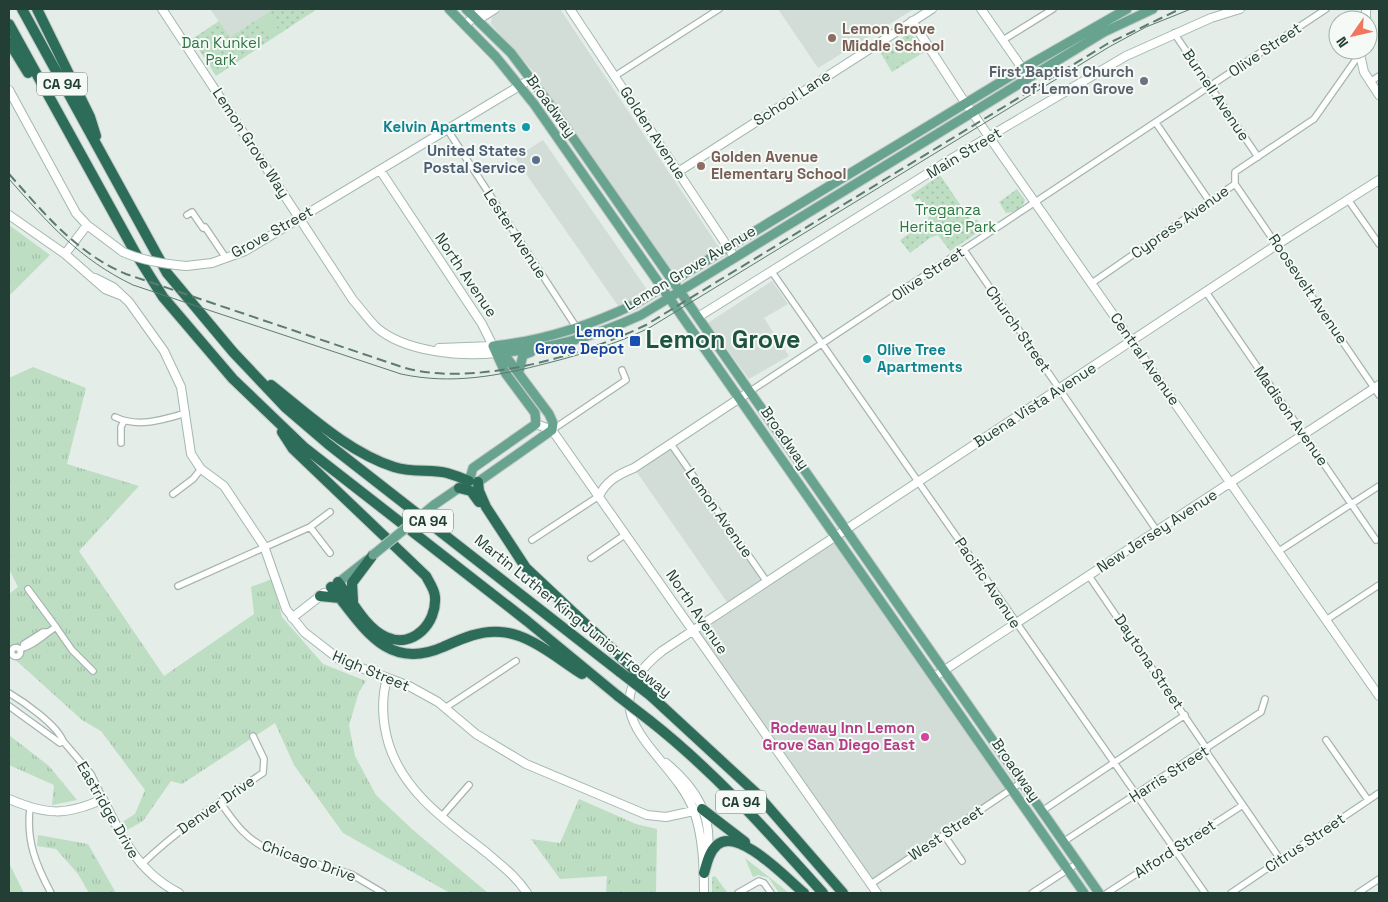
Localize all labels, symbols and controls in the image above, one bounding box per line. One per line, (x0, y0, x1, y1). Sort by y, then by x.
north arrow (1328, 10, 1378, 60)
street label: Olive Street (1225, 18, 1305, 81)
place label: Lemon Grove Middle School (842, 19, 944, 55)
marker: Lemon Grove Middle School (826, 32, 838, 44)
park label: Dan Kunkel Park (181, 33, 261, 69)
text: N (1332, 33, 1352, 51)
street label: Burnell Avenue (1179, 45, 1254, 144)
place label: First Baptist Church of Lemon Grove (989, 62, 1134, 98)
street label: School Lane (750, 65, 834, 130)
street label: Broadway (523, 71, 580, 140)
road number: CA 94 (37, 72, 87, 96)
marker: First Baptist Church of Lemon Grove (1138, 75, 1150, 87)
street label: Golden Avenue (616, 83, 691, 183)
street label: Lemon Grove Way (209, 84, 294, 201)
place label: Kelvin Apartments (383, 117, 516, 136)
marker: Kelvin Apartments (520, 121, 532, 133)
street label: Main Street (923, 123, 1005, 182)
place label: United States Postal Service (424, 141, 526, 177)
place label: Golden Avenue Elementary School (711, 147, 846, 183)
marker: United States Postal Service (530, 154, 542, 166)
marker: Golden Avenue Elementary School (695, 160, 707, 172)
street label: Cypress Avenue (1127, 181, 1232, 262)
street label: Lester Avenue (480, 186, 551, 282)
park label: Treganza Heritage Park (900, 200, 996, 236)
street label: Grove Street (228, 201, 316, 262)
street label: Lemon Grove Avenue (621, 221, 759, 314)
street label: North Avenue (431, 229, 502, 321)
street label: Roosevelt Avenue (1265, 230, 1352, 347)
street label: Olive Street (888, 242, 968, 305)
street label: Church Street (982, 282, 1055, 376)
street label: Central Avenue (1106, 309, 1184, 409)
place label: Lemon Grove Depot (535, 322, 624, 358)
district label: Lemon Grove (645, 323, 801, 355)
marker: Lemon Grove Depot (628, 334, 642, 348)
place label: Olive Tree Apartments (877, 340, 963, 376)
marker: Olive Tree Apartments (861, 353, 873, 365)
street label: Buena Vista Avenue (970, 358, 1100, 451)
street label: Madison Avenue (1250, 362, 1333, 469)
street label: Broadway (757, 403, 814, 473)
street label: Lemon Avenue (682, 464, 757, 561)
street label: New Jersey Avenue (1093, 484, 1221, 577)
road number: CA 94 (403, 510, 453, 532)
street label: Martin Luther King Junior Freeway (471, 530, 676, 701)
street label: Pacific Avenue (951, 534, 1026, 632)
street label: North Avenue (662, 566, 733, 658)
street label: Daytona Street (1111, 610, 1188, 713)
street label: High Street (330, 646, 413, 695)
place label: Rodeway Inn Lemon Grove San Diego East (762, 718, 915, 754)
marker: Rodeway Inn Lemon Grove San Diego East (919, 731, 931, 743)
street label: Broadway (988, 735, 1045, 805)
street label: Harris Street (1125, 741, 1212, 806)
street label: Eastridge Drive (73, 758, 144, 862)
street label: Denver Drive (173, 771, 258, 838)
road number: CA 94 (716, 790, 766, 814)
street label: West Street (905, 801, 987, 865)
street label: Citrus Street (1261, 809, 1349, 876)
street label: Alford Street (1130, 815, 1219, 882)
street label: Chicago Drive (259, 835, 359, 886)

